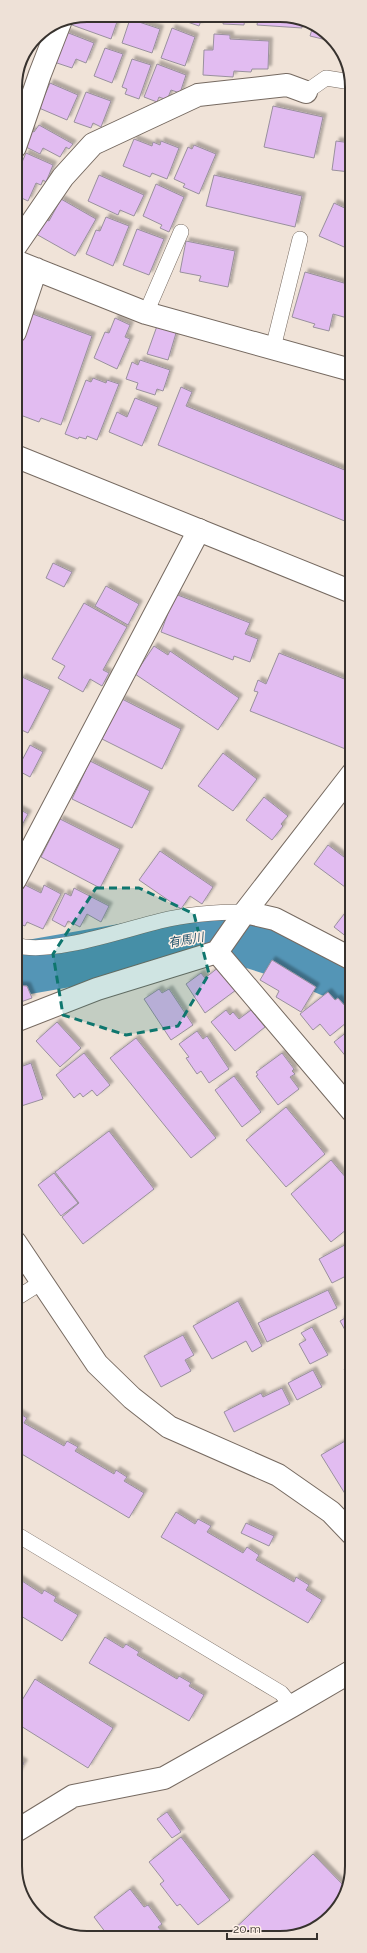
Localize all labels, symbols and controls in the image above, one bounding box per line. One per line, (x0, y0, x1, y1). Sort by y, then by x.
water label: 有馬川 (167, 930, 207, 950)
scale bar (227, 1915, 317, 1941)
text: 20 m (233, 1922, 261, 1936)

